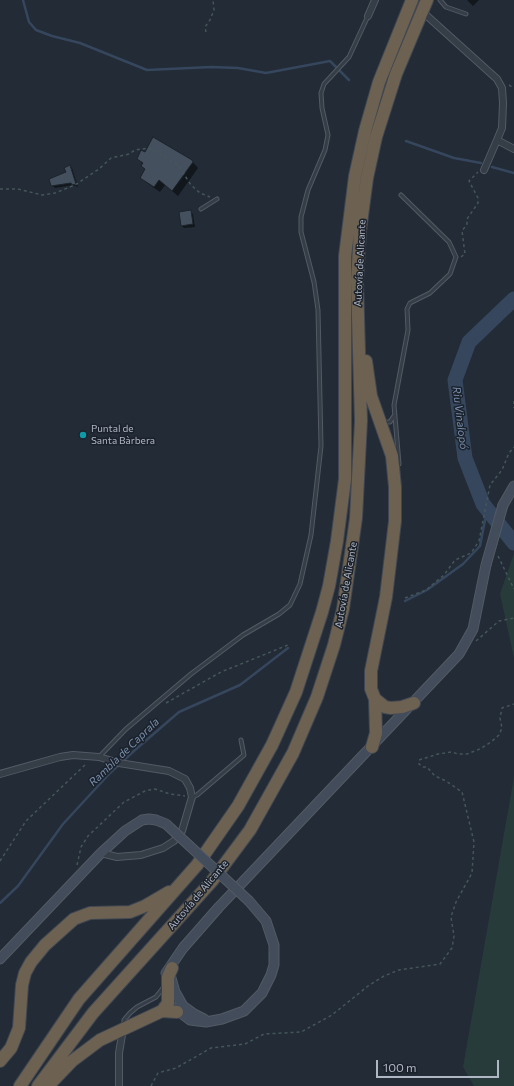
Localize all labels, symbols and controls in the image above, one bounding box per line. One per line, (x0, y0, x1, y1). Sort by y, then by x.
street label: Autovía de Alicante (352, 219, 368, 307)
water label: Riu Vinalopó (450, 386, 470, 450)
place label: Puntal de Santa Bàrbera (91, 423, 155, 446)
marker: Puntal de Santa Bàrbera (78, 430, 88, 440)
street label: Autovía de Alicante (333, 541, 359, 629)
water label: Rambla de Caprala (86, 715, 162, 789)
street label: Autovía de Alicante (165, 858, 231, 932)
scale bar (378, 1052, 501, 1078)
text: 100 m (383, 1060, 417, 1074)

